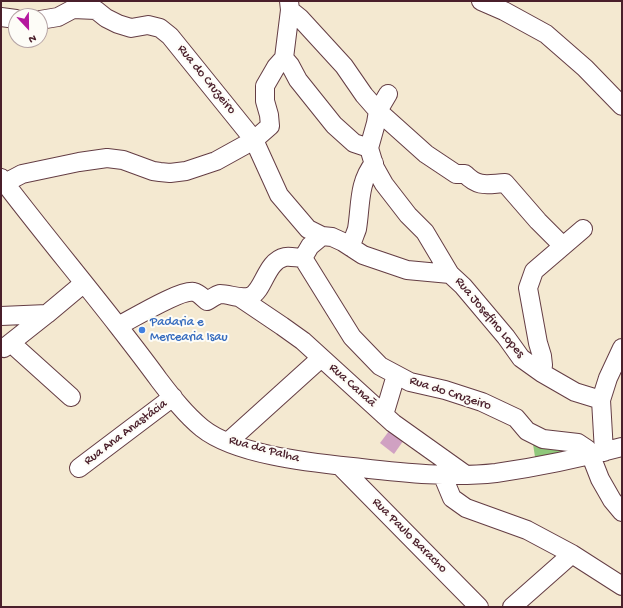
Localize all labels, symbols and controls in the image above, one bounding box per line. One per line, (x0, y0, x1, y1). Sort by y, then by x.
north arrow (8, 8, 48, 48)
text: N (27, 31, 38, 45)
street label: Rua do Cruzeiro (173, 42, 239, 118)
street label: Rua Josefino Lopes (451, 274, 527, 362)
place label: Padaria e Mercearia Isau (150, 315, 228, 346)
marker: Padaria e Mercearia Isau (137, 325, 147, 335)
street label: Rua Canaã (325, 361, 379, 411)
street label: Rua do Cruzeiro (407, 373, 493, 415)
street label: Rua Ana Anastácia (81, 397, 171, 469)
street label: Rua da Palha (227, 433, 301, 467)
street label: Rua Paulo Baracho (368, 495, 450, 577)

